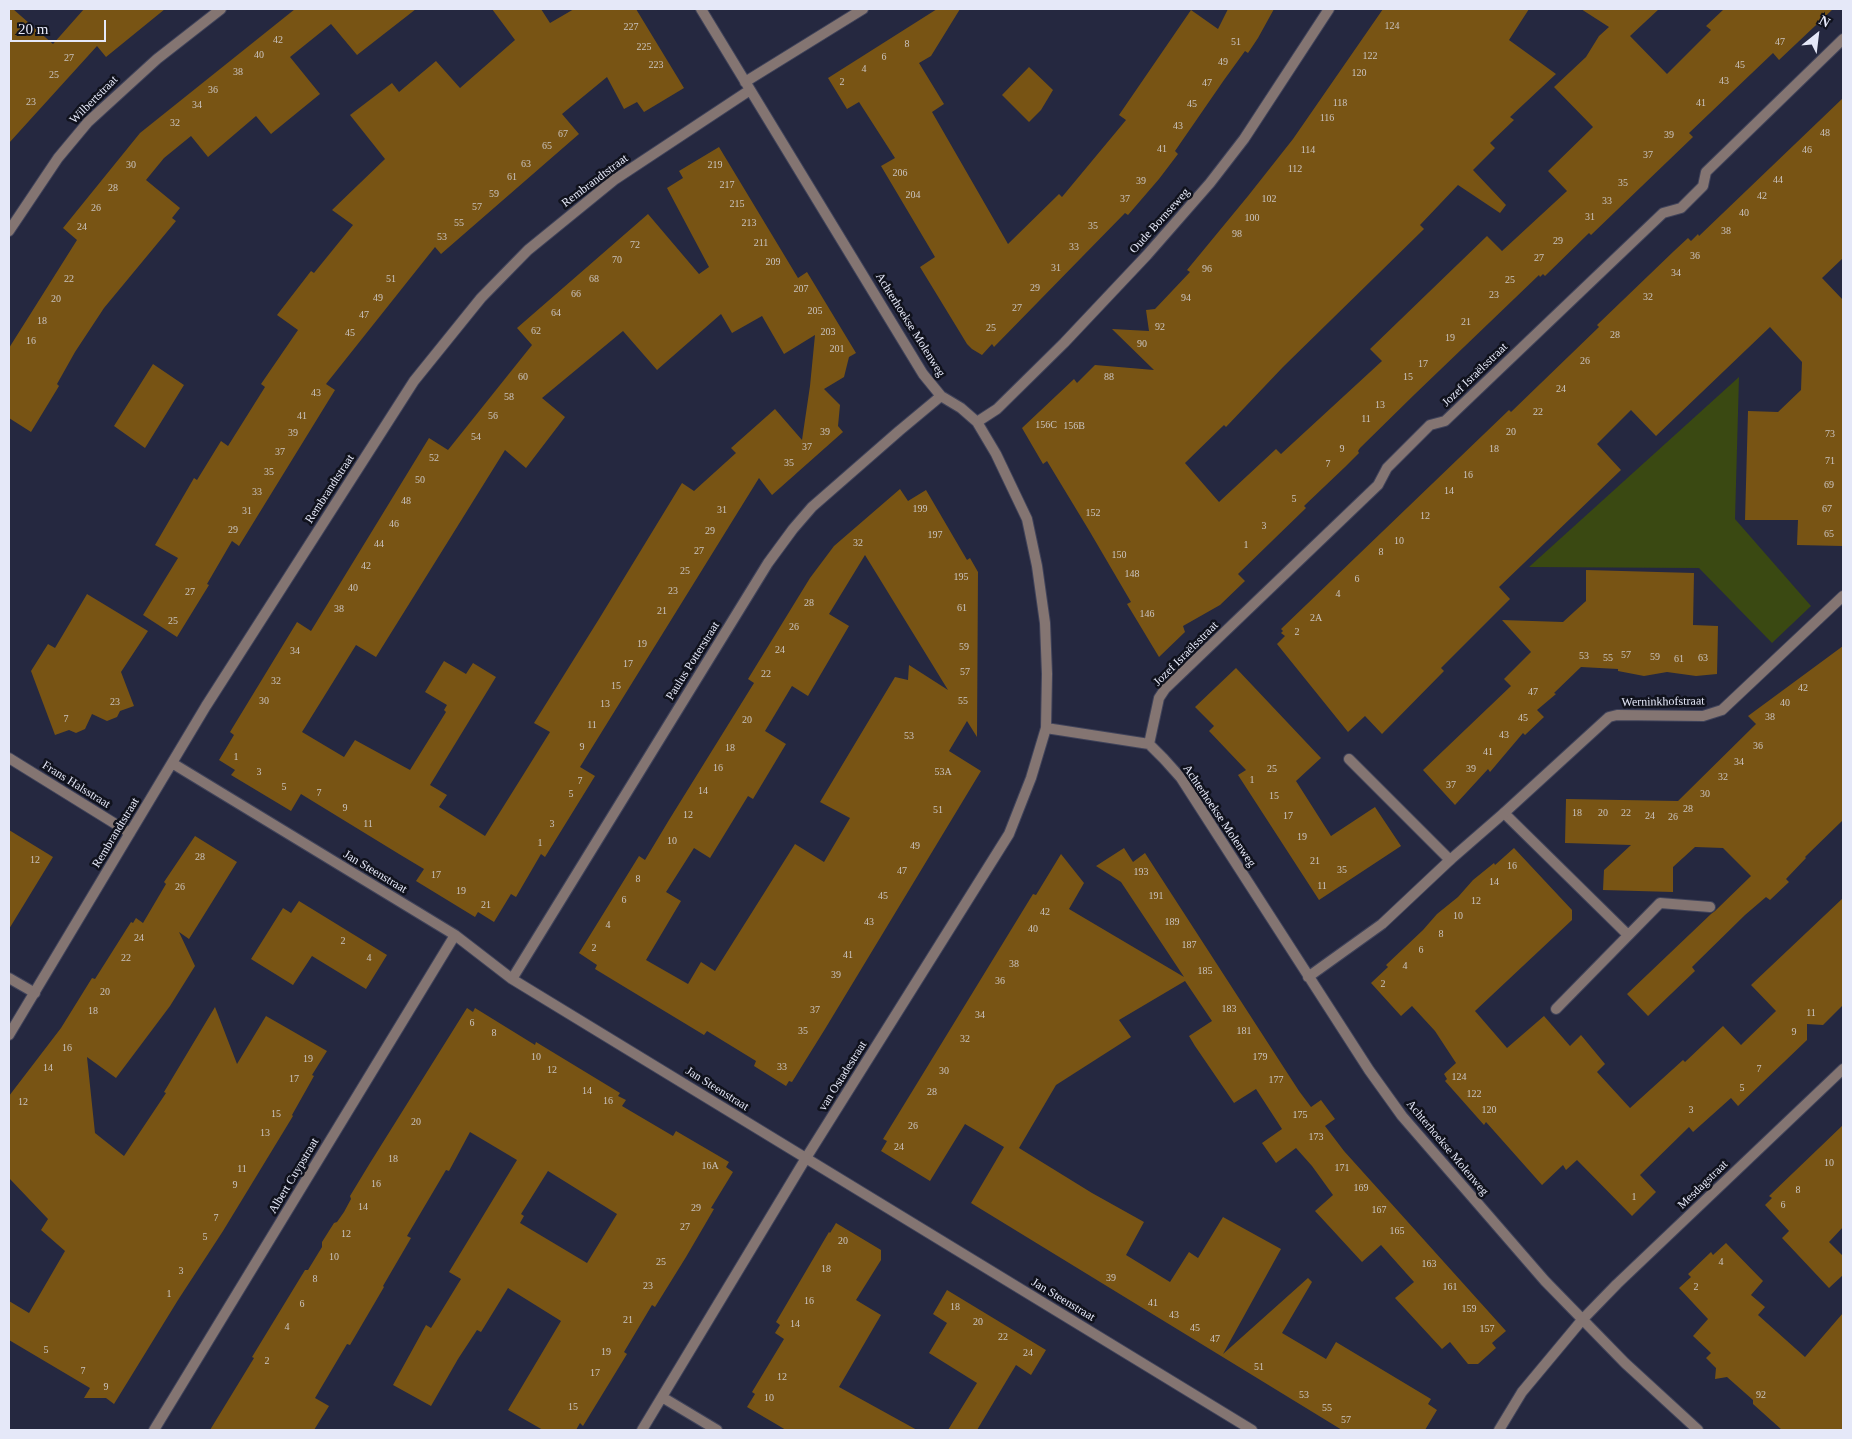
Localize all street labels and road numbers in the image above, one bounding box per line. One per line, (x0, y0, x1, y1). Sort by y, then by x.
street label: Wilbertstraat (67, 73, 121, 127)
street label: Rembrandtstraat (559, 151, 631, 211)
street label: Oude Bornseweg (1127, 185, 1193, 257)
street label: Achterhoekse Molenweg (872, 270, 948, 380)
street label: Jozef Israëlsstraat (1439, 340, 1511, 410)
street label: Rembrandtstraat (302, 452, 358, 526)
street label: Paulus Potterstraat (663, 619, 723, 703)
street label: Jozef Israëlsstraat (1151, 619, 1221, 689)
street label: Werninkhofstraat (1621, 694, 1705, 710)
street label: Frans Halsstraat (39, 758, 113, 812)
street label: Achterhoekse Molenweg (1179, 762, 1259, 870)
street label: Rembrandtstraat (89, 795, 143, 871)
street label: Jan Steenstraat (341, 847, 409, 897)
street label: van Ostadestraat (816, 1038, 870, 1114)
street label: Jan Steenstraat (683, 1064, 751, 1114)
street label: Achterhoekse Molenweg (1403, 1097, 1491, 1199)
street label: Albert Cuypstraat (266, 1136, 322, 1216)
street label: Mesdagstraat (1675, 1158, 1731, 1212)
street label: Jan Steenstraat (1029, 1275, 1097, 1325)

